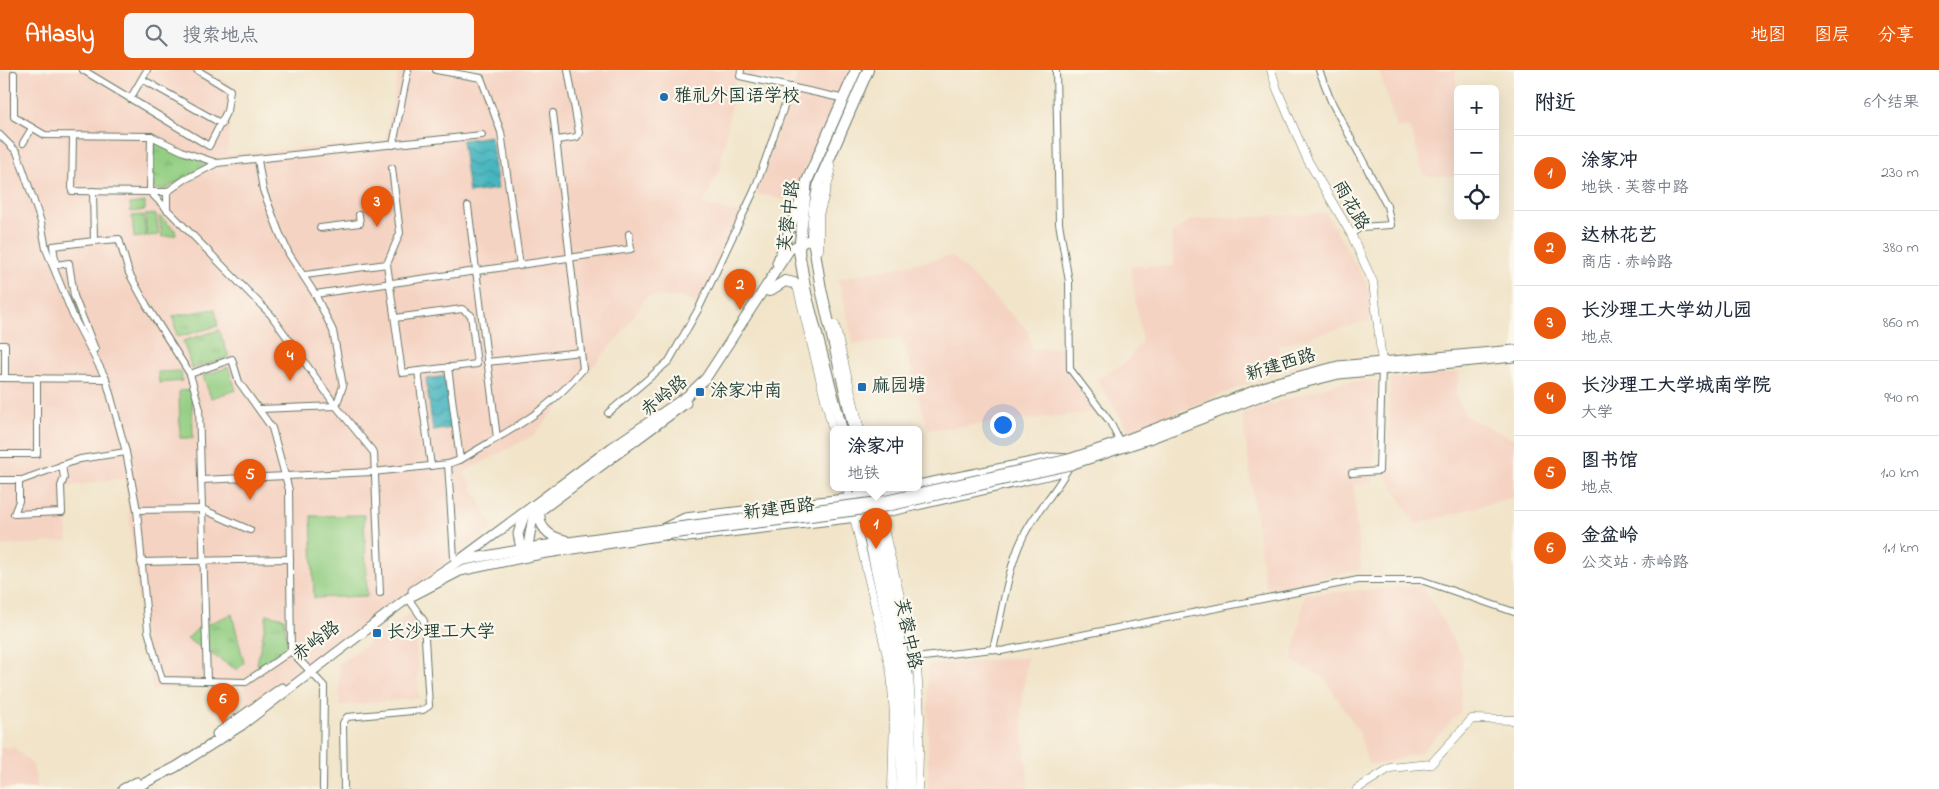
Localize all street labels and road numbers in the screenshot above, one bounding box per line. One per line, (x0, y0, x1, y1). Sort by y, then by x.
street label: 雨花路 (1325, 176, 1375, 236)
street label: 芙蓉中路 (773, 179, 807, 253)
street label: 新建西路 (1243, 343, 1319, 389)
street label: 赤岭路 (636, 370, 694, 424)
street label: 新建西路 (742, 493, 816, 527)
street label: 芙蓉中路 (887, 596, 927, 672)
street label: 赤岭路 (288, 615, 346, 669)

